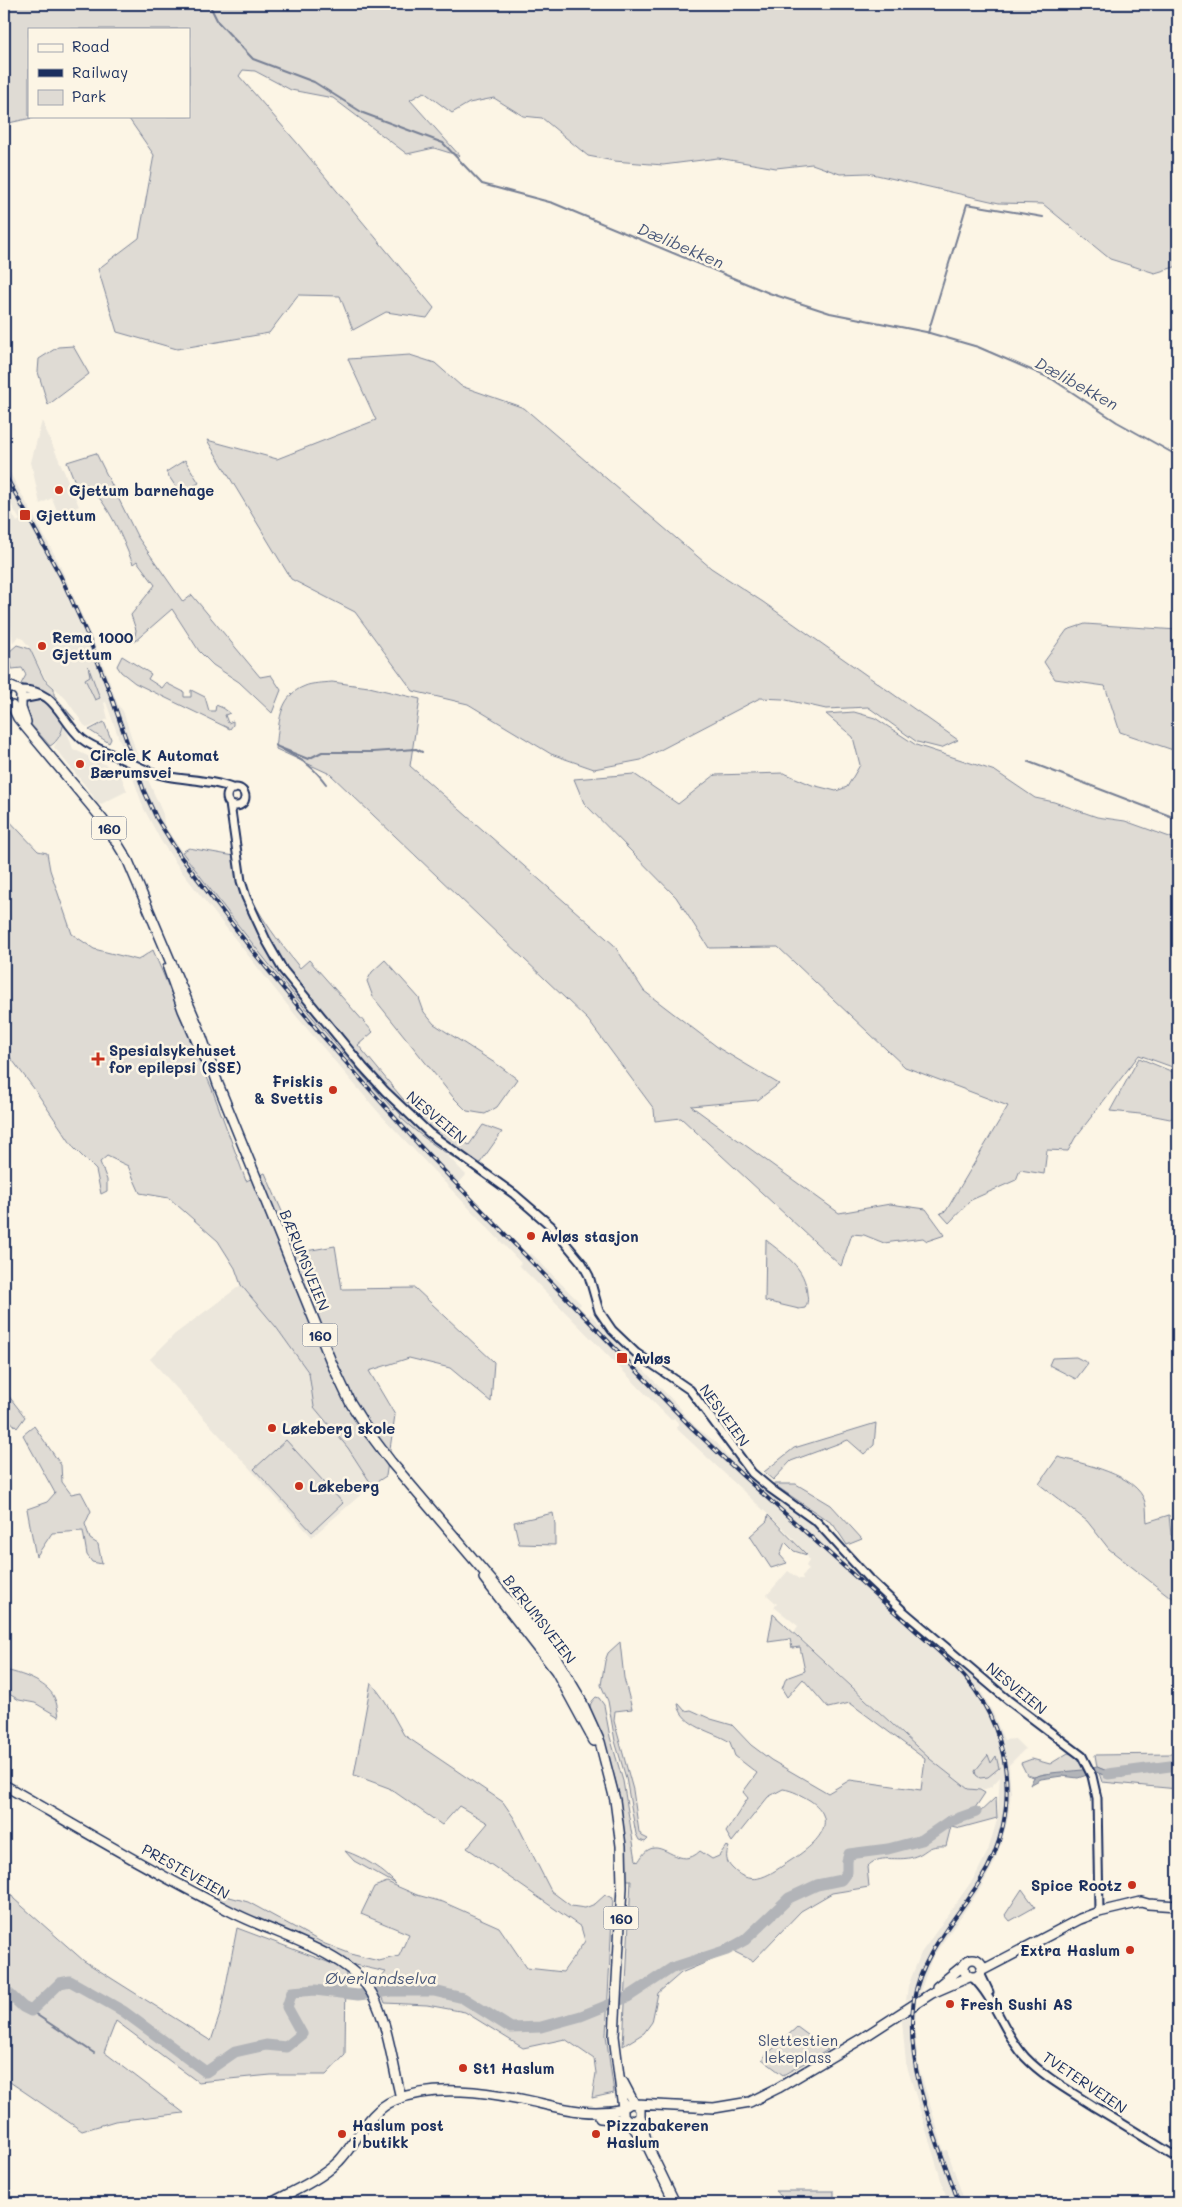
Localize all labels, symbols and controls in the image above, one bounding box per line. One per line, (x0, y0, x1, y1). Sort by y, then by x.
legend (28, 28, 190, 118)
text: Road (72, 36, 109, 56)
text: Railway (72, 62, 128, 82)
text: Park (72, 86, 106, 106)
water label: Dælibekken (635, 217, 727, 273)
water label: Dælibekken (1032, 352, 1122, 414)
place label: Gjettum barnehage (69, 480, 214, 500)
marker: Gjettum barnehage (53, 484, 65, 496)
place label: Gjettum (36, 505, 96, 525)
marker: Gjettum (18, 508, 32, 522)
place label: Rema 1000 Gjettum (52, 627, 134, 664)
marker: Rema 1000 Gjettum (36, 640, 48, 652)
place label: Circle K Automat Bærumsvei (90, 745, 220, 782)
marker: Circle K Automat Bærumsvei (74, 758, 86, 770)
road number: 160 (92, 816, 126, 840)
place label: Spesialsykehuset for epilepsi (SSE) (109, 1040, 241, 1077)
marker: Spesialsykehuset for epilepsi (SSE) (91, 1052, 105, 1066)
place label: Friskis & Svettis (254, 1071, 323, 1108)
marker: Friskis & Svettis (327, 1084, 339, 1096)
street label: NESVEIEN (403, 1086, 471, 1148)
street label: BÆRUMSVEIEN (276, 1206, 334, 1314)
place label: Avløs stasjon (541, 1226, 639, 1246)
marker: Avløs stasjon (525, 1230, 537, 1242)
road number: 160 (302, 1324, 338, 1346)
place label: Avløs (633, 1348, 671, 1368)
marker: Avløs (615, 1351, 629, 1365)
street label: NESVEIEN (696, 1380, 754, 1450)
place label: Løkeberg skole (282, 1418, 395, 1438)
marker: Løkeberg skole (266, 1422, 278, 1434)
place label: Løkeberg (309, 1476, 379, 1496)
marker: Løkeberg (293, 1480, 305, 1492)
street label: BÆRUMSVEIEN (499, 1570, 581, 1668)
street label: NESVEIEN (982, 1657, 1052, 1719)
street label: PRESTEVEIEN (139, 1839, 233, 1903)
place label: Spice Rootz (1031, 1875, 1123, 1895)
marker: Spice Rootz (1126, 1879, 1138, 1891)
road number: 160 (604, 1906, 638, 1930)
place label: Extra Haslum (1020, 1940, 1120, 1960)
marker: Extra Haslum (1124, 1944, 1136, 1956)
water label: Øverlandselva (325, 1967, 437, 1988)
place label: Fresh Sushi AS (960, 1994, 1073, 2014)
marker: Fresh Sushi AS (944, 1998, 956, 2010)
park label: Slettestien lekeplass (758, 2030, 838, 2067)
street label: TVETERVEIEN (1039, 2046, 1131, 2118)
place label: St1 Haslum (473, 2058, 555, 2078)
marker: St1 Haslum (457, 2062, 469, 2074)
place label: Haslum post i butikk (352, 2115, 444, 2152)
place label: Pizzabakeren Haslum (606, 2115, 709, 2152)
marker: Haslum post i butikk (336, 2128, 348, 2140)
marker: Pizzabakeren Haslum (590, 2128, 602, 2140)

